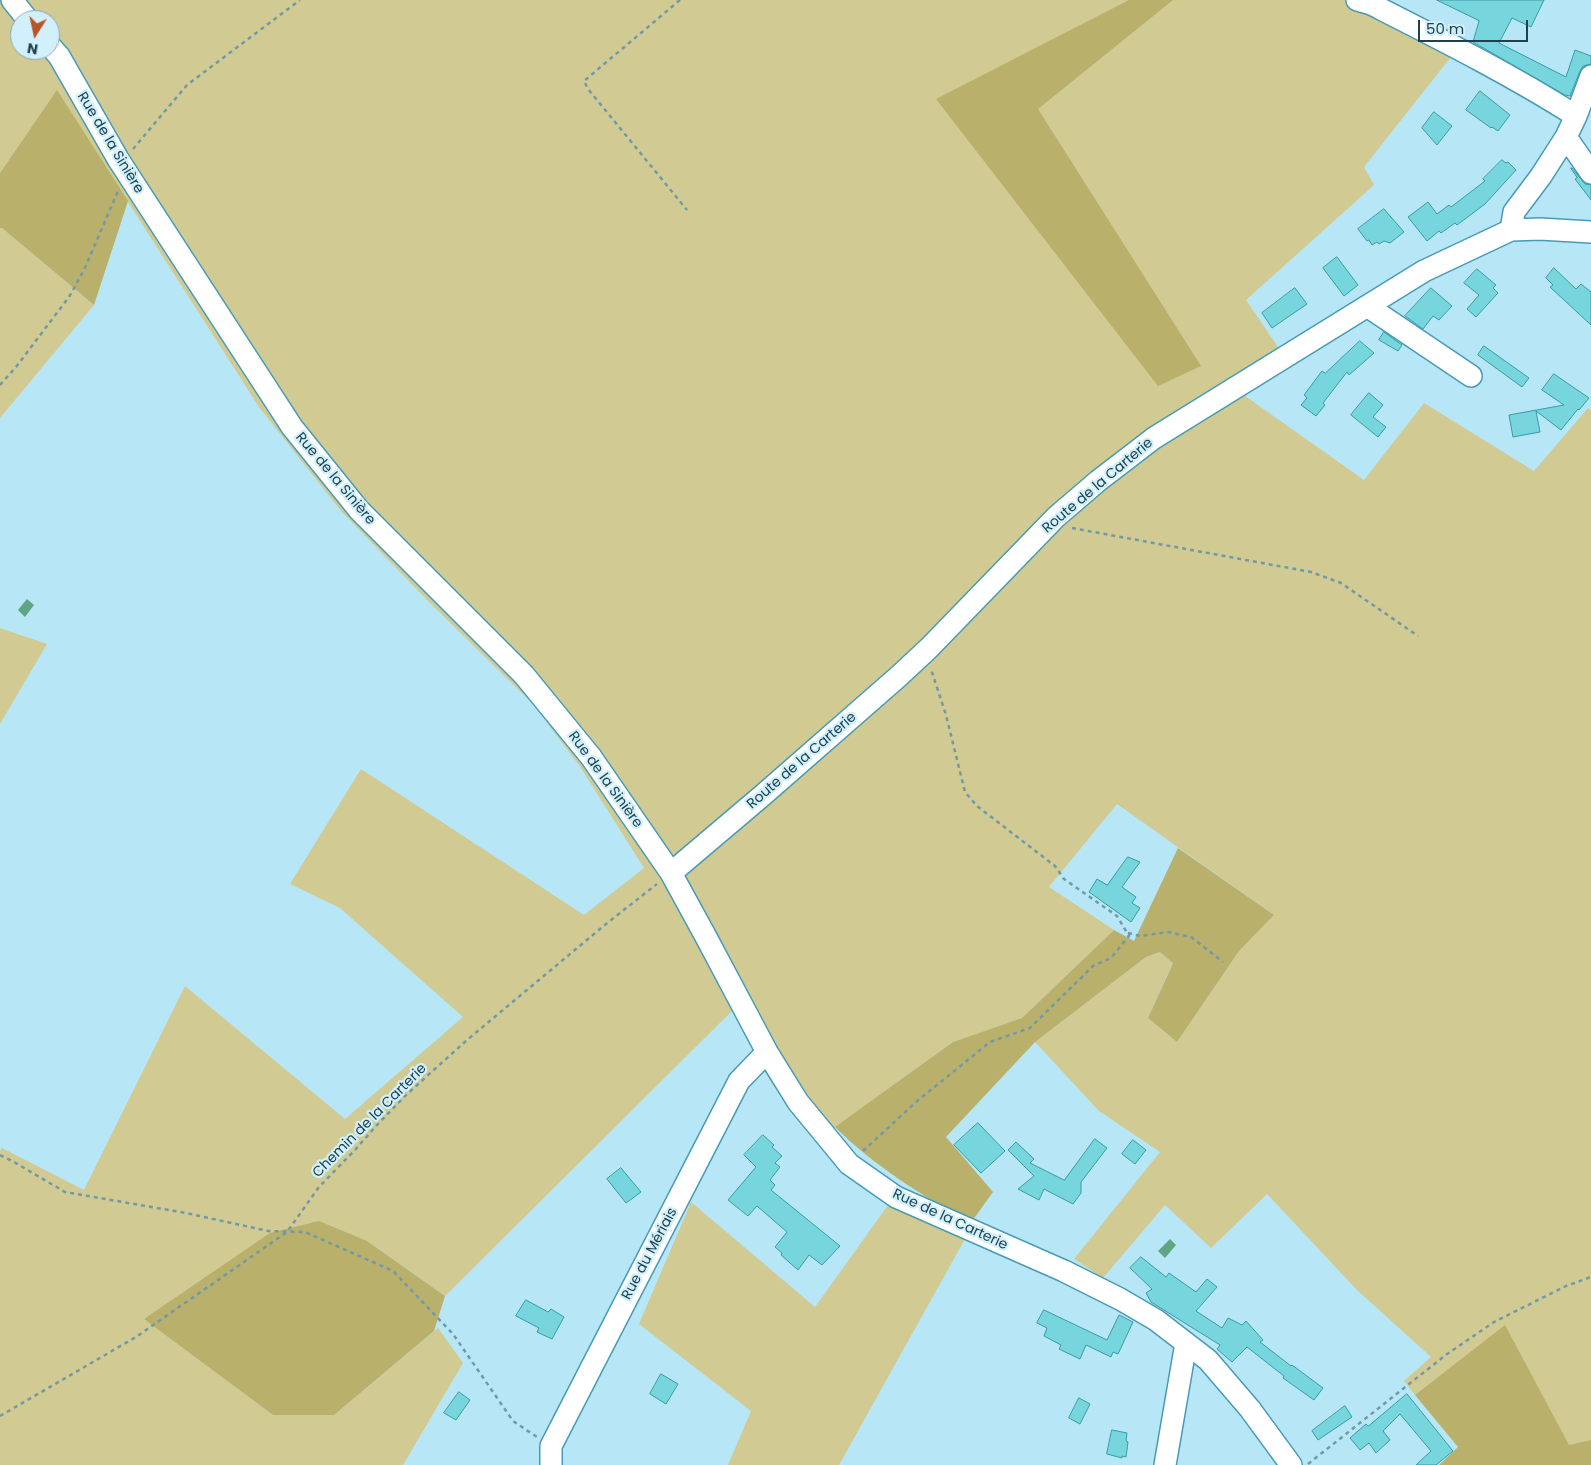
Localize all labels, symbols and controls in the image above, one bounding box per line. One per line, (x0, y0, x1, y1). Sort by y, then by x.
north arrow (10, 10, 60, 60)
scale bar (1421, 10, 1531, 42)
text: 50 m (1426, 18, 1464, 39)
text: N (26, 38, 39, 60)
street label: Rue de la Sinière (73, 89, 147, 197)
street label: Rue de la Sinière (292, 430, 378, 528)
street label: Route de la Carterie (1039, 435, 1157, 537)
street label: Route de la Carterie (744, 709, 860, 813)
street label: Rue de la Sinière (564, 729, 646, 831)
street label: Chemin de la Carterie (310, 1061, 430, 1181)
street label: Rue de la Carterie (890, 1186, 1010, 1254)
street label: Rue du Mériais (619, 1205, 681, 1303)

